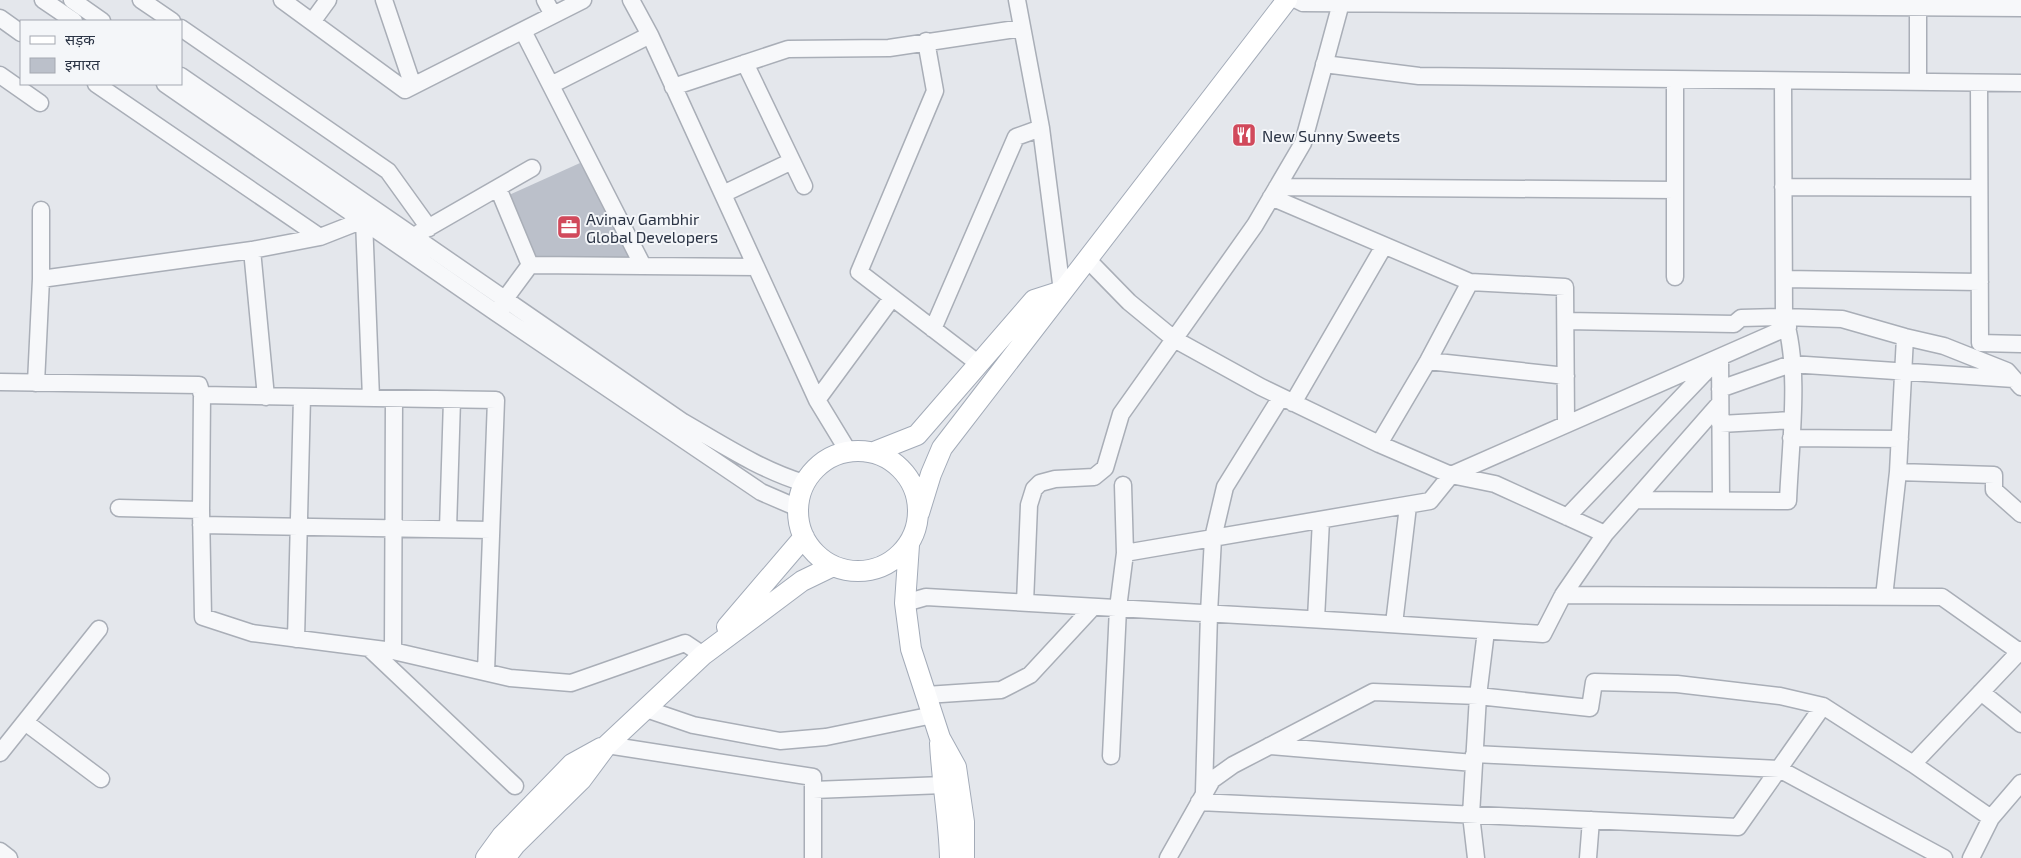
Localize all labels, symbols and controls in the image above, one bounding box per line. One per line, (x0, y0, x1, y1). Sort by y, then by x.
legend (20, 20, 182, 85)
text: सड़क (65, 30, 95, 48)
text: इमारत (65, 55, 100, 73)
restaurant icon: New Sunny Sweets (1231, 122, 1257, 148)
place label: New Sunny Sweets (1262, 126, 1400, 145)
place label: Avinav Gambhir Global Developers (586, 209, 718, 246)
office icon: Avinav Gambhir Global Developers (556, 214, 582, 240)

